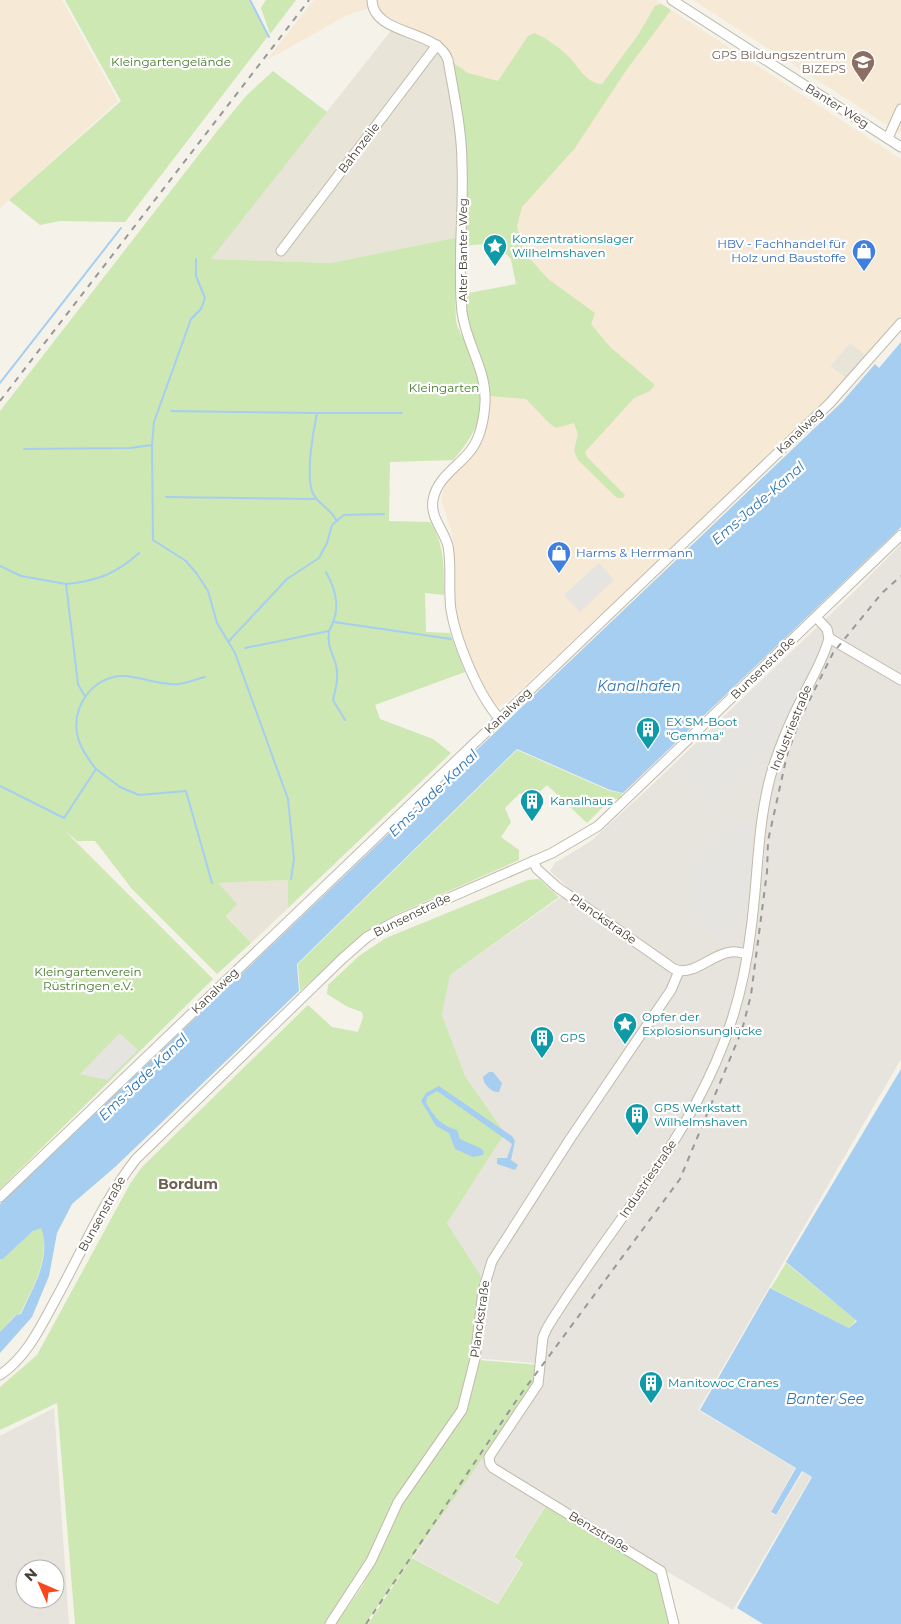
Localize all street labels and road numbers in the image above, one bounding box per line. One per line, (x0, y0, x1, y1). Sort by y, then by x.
street label: Banter Weg (803, 80, 872, 131)
street label: Bahnzeile (335, 119, 382, 176)
street label: Alter Banter Weg (455, 198, 470, 302)
street label: Kanalweg (773, 405, 826, 457)
street label: Bunsenstraße (727, 633, 798, 702)
street label: Industriestraße (766, 683, 815, 773)
street label: Kanalweg (481, 685, 534, 737)
street label: Bunsenstraße (371, 889, 453, 940)
street label: Planckstraße (567, 890, 640, 947)
street label: Kanalweg (188, 965, 241, 1017)
street label: Industriestraße (616, 1137, 679, 1221)
street label: Bunsenstraße (75, 1173, 128, 1254)
street label: Planckstraße (467, 1279, 492, 1359)
street label: Benzstraße (566, 1508, 632, 1555)

